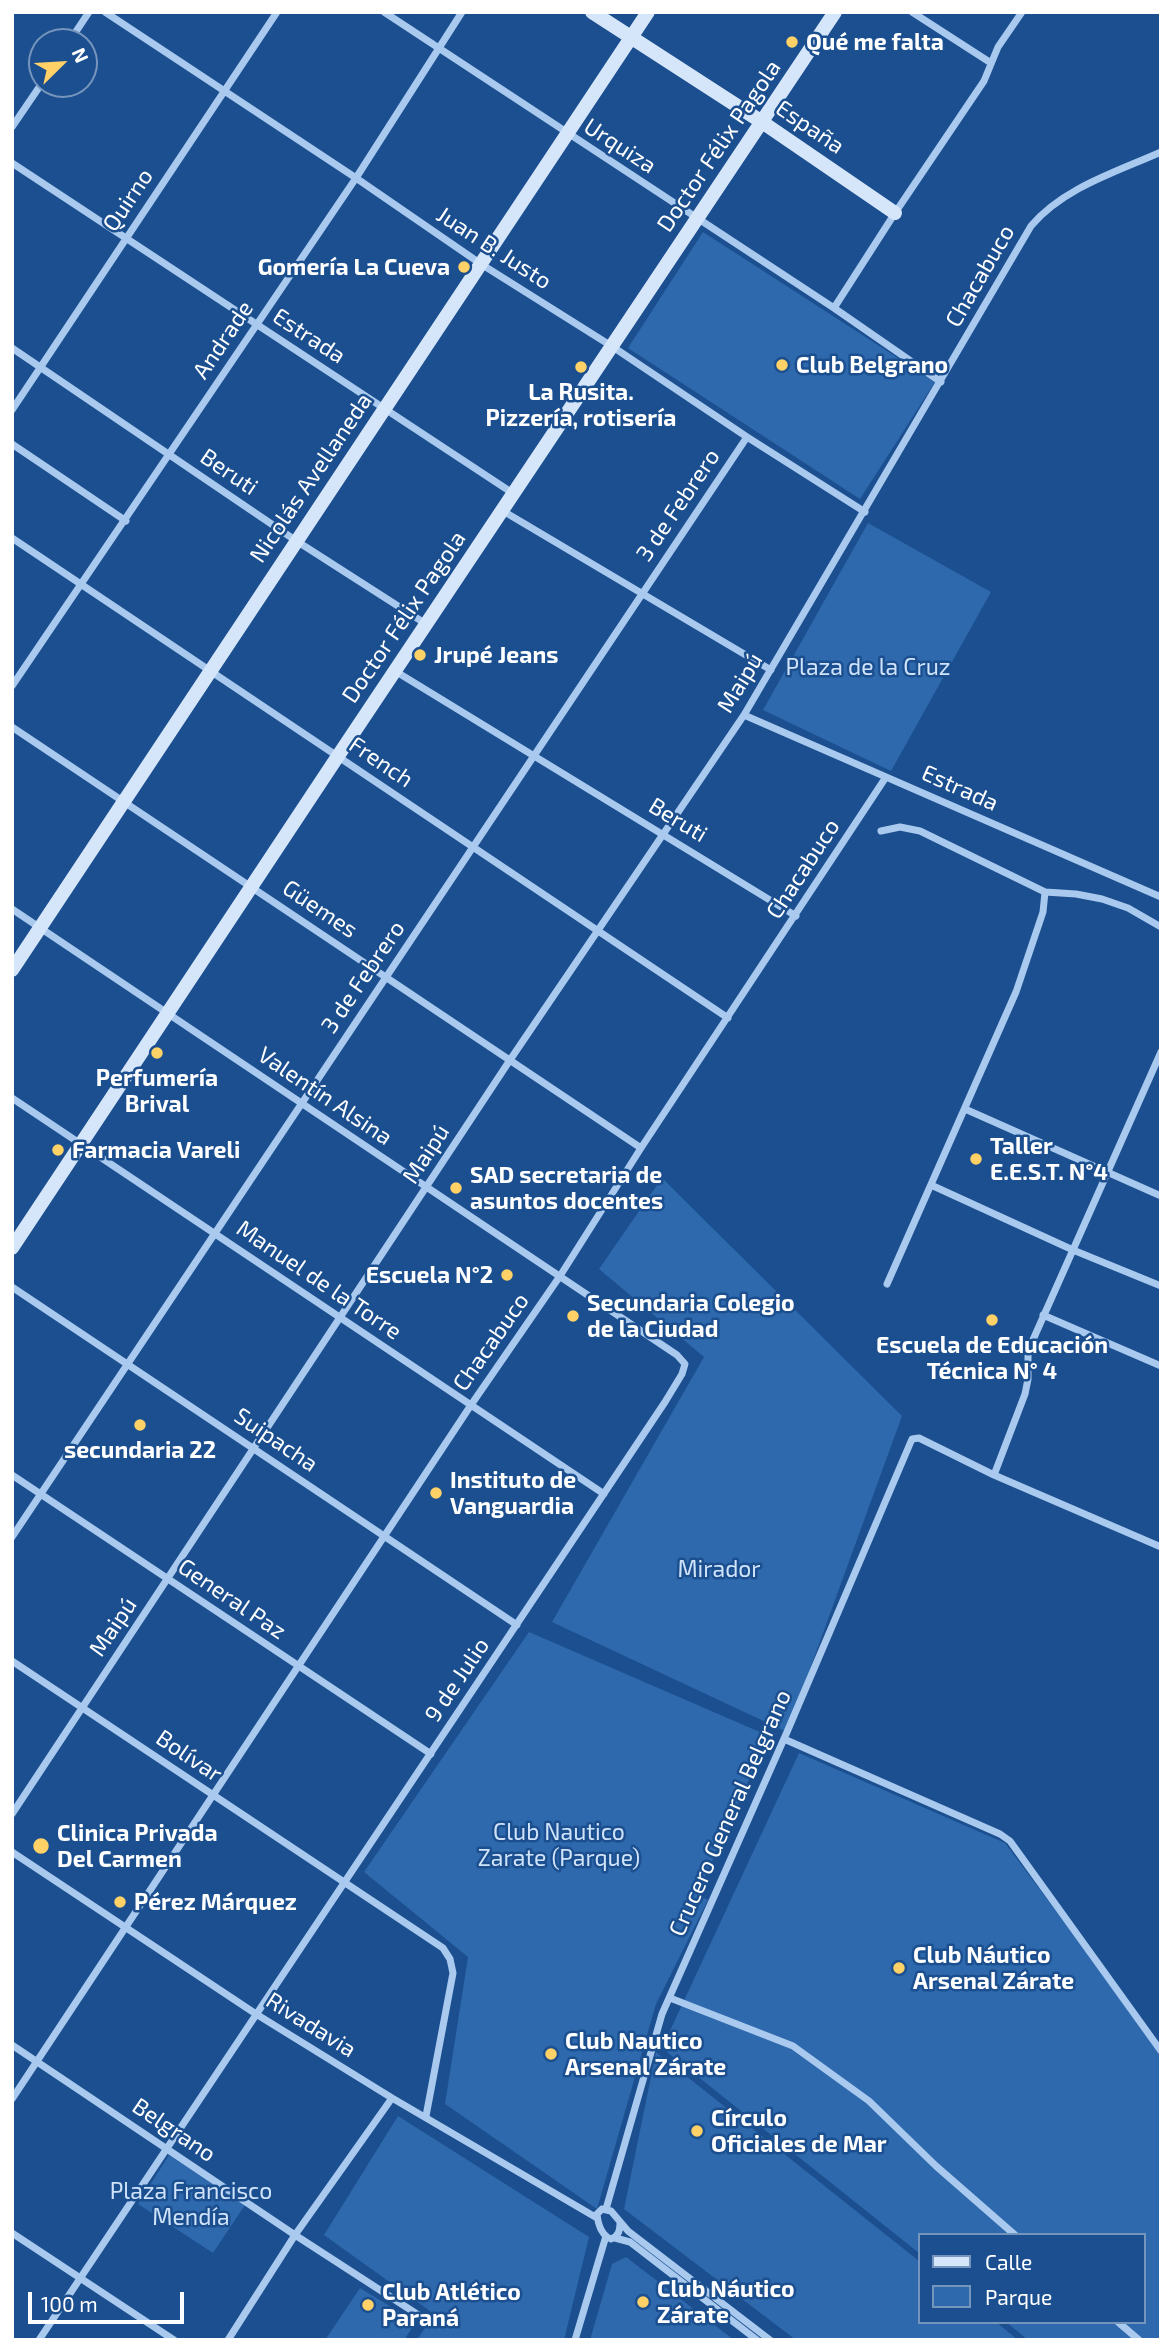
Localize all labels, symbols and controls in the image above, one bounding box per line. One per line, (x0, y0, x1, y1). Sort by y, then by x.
north arrow (28, 28, 98, 98)
place label: Qué me falta (806, 28, 944, 56)
marker: Qué me falta (784, 34, 800, 50)
text: N (68, 44, 94, 66)
street label: Doctor Félix Pagola (651, 55, 787, 237)
street label: España (771, 94, 849, 160)
street label: Urquiza (579, 112, 661, 180)
street label: Quirno (97, 163, 159, 237)
street label: Juan B. Justo (431, 201, 557, 295)
street label: Chacabuco (940, 220, 1020, 332)
place label: Gomería La Cueva (258, 253, 450, 281)
marker: Gomería La Cueva (456, 259, 472, 275)
street label: Andrade (187, 296, 259, 384)
street label: Estrada (268, 302, 350, 370)
place label: Club Belgrano (796, 351, 948, 379)
marker: Club Belgrano (774, 357, 790, 373)
marker: La Rusita. Pizzería, rotisería (573, 359, 589, 375)
place label: La Rusita. Pizzería, rotisería (486, 378, 676, 432)
street label: Nicolás Avellaneda (244, 388, 378, 568)
street label: Beruti (195, 443, 263, 501)
street label: 3 de Febrero (630, 444, 726, 566)
street label: Doctor Félix Pagola (336, 526, 472, 708)
place label: Jrupé Jeans (434, 641, 558, 669)
marker: Jrupé Jeans (412, 647, 428, 663)
street label: Maipú (711, 648, 769, 718)
park label: Plaza de la Cruz (786, 653, 950, 681)
street label: French (344, 731, 418, 793)
street label: Estrada (917, 759, 1003, 817)
street label: Beruti (644, 792, 712, 848)
street label: Chacabuco (761, 814, 845, 924)
street label: Güemes (277, 874, 363, 944)
street label: 3 de Febrero (315, 916, 411, 1038)
street label: Valentín Alsina (253, 1041, 397, 1151)
marker: Perfumería Brival (149, 1045, 165, 1061)
place label: Perfumería Brival (96, 1064, 218, 1118)
street label: Maipú (397, 1119, 455, 1189)
place label: Taller E.E.S.T. N°4 (990, 1132, 1108, 1186)
place label: Farmacia Vareli (72, 1136, 240, 1164)
marker: Farmacia Vareli (50, 1142, 66, 1158)
marker: Taller E.E.S.T. N°4 (968, 1151, 984, 1167)
place label: SAD secretaria de asuntos docentes (470, 1161, 663, 1215)
marker: SAD secretaria de asuntos docentes (448, 1180, 464, 1196)
street label: Manuel de la Torre (231, 1215, 407, 1345)
place label: Escuela N°2 (366, 1261, 493, 1289)
marker: Escuela N°2 (499, 1267, 515, 1283)
street label: Chacabuco (447, 1288, 535, 1396)
place label: Secundaria Colegio de la Ciudad (587, 1289, 795, 1343)
marker: Secundaria Colegio de la Ciudad (565, 1308, 581, 1324)
marker: Escuela de Educación Técnica N° 4 (984, 1312, 1000, 1328)
place label: Escuela de Educación Técnica N° 4 (876, 1331, 1108, 1385)
street label: Suipacha (229, 1402, 323, 1478)
marker: secundaria 22 (132, 1417, 148, 1433)
place label: secundaria 22 (64, 1436, 216, 1464)
place label: Instituto de Vanguardia (450, 1466, 576, 1520)
marker: Instituto de Vanguardia (428, 1485, 444, 1501)
street label: General Paz (173, 1553, 291, 1645)
park label: Mirador (677, 1555, 761, 1583)
street label: Maipú (83, 1592, 143, 1662)
street label: 9 de Julio (419, 1633, 495, 1727)
street label: Crucero General Belgrano (663, 1685, 797, 1941)
street label: Bolívar (151, 1724, 227, 1788)
park label: Club Nautico Zarate (Parque) (478, 1818, 640, 1872)
place label: Clinica Privada Del Carmen (57, 1819, 218, 1873)
marker: Clinica Privada Del Carmen (31, 1836, 51, 1856)
place label: Pérez Márquez (134, 1888, 297, 1916)
marker: Pérez Márquez (112, 1894, 128, 1910)
place label: Club Náutico Arsenal Zárate (913, 1941, 1074, 1995)
marker: Club Náutico Arsenal Zárate (891, 1960, 907, 1976)
street label: Rivadavia (261, 1987, 361, 2063)
place label: Club Nautico Arsenal Zárate (565, 2027, 726, 2081)
marker: Club Nautico Arsenal Zárate (543, 2046, 559, 2062)
street label: Belgrano (127, 2092, 221, 2168)
place label: Círculo Oficiales de Mar (711, 2104, 887, 2158)
marker: Círculo Oficiales de Mar (689, 2123, 705, 2139)
park label: Plaza Francisco Mendía (110, 2177, 272, 2231)
legend (918, 2233, 1145, 2324)
text: Calle (985, 2249, 1032, 2274)
place label: Club Náutico Zárate (657, 2275, 795, 2329)
scale bar (32, 2278, 187, 2322)
place label: Club Atlético Paraná (382, 2278, 521, 2332)
text: Parque (985, 2284, 1052, 2309)
text: 100 m (41, 2291, 98, 2316)
marker: Club Náutico Zárate (635, 2294, 651, 2310)
marker: Club Atlético Paraná (360, 2297, 376, 2313)

